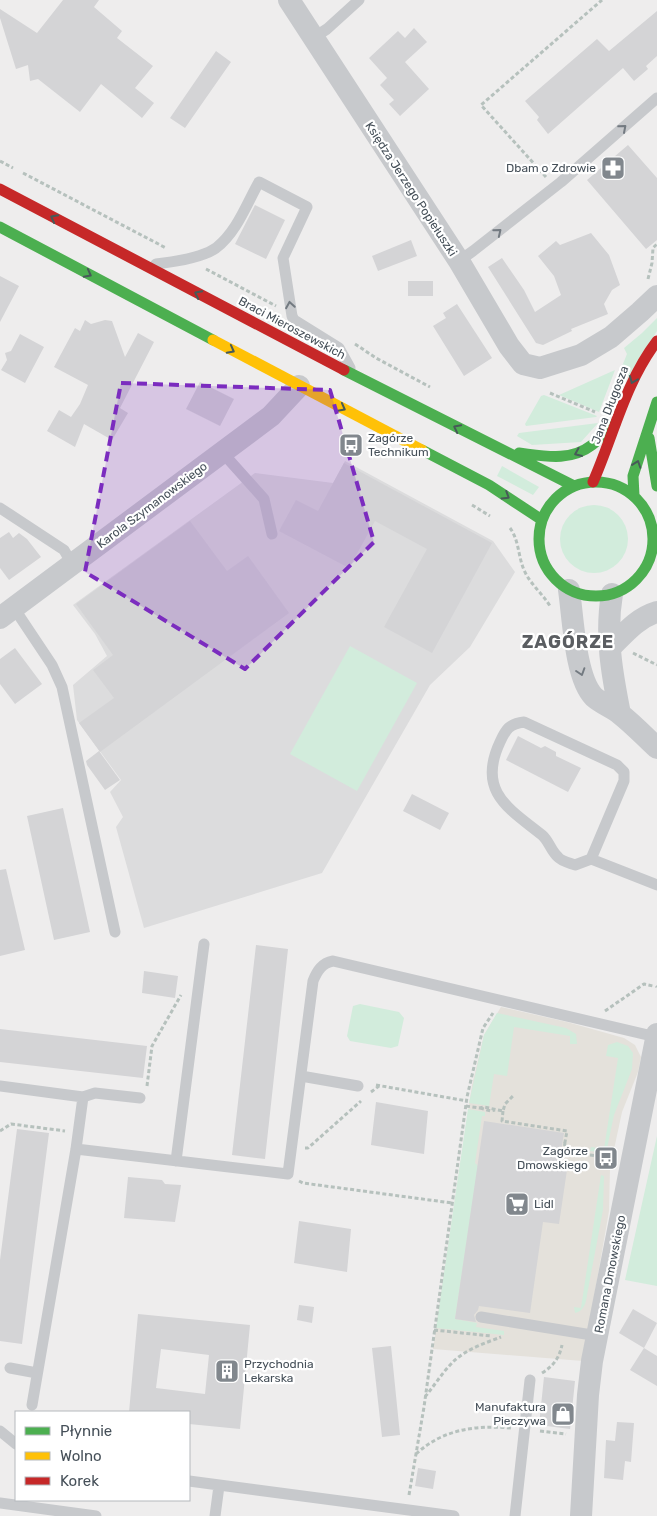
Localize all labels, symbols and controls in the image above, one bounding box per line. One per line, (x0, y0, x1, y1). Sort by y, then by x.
street label: Księdza Jerzego Popiełuszki (362, 119, 460, 259)
one-way arrow (617, 125, 626, 134)
pharmacy icon: Dbam o Zdrowie (600, 155, 626, 181)
place label: Dbam o Zdrowie (506, 161, 596, 175)
one-way arrow (50, 214, 59, 224)
one-way arrow (492, 229, 501, 237)
one-way arrow (82, 267, 91, 277)
one-way arrow (194, 290, 203, 300)
street label: Braci Mieroszewskich (236, 294, 348, 362)
one-way arrow (285, 300, 296, 308)
one-way arrow (226, 344, 235, 354)
street label: Jana Długosza (589, 364, 631, 446)
one-way arrow (629, 375, 640, 384)
one-way arrow (337, 402, 346, 412)
one-way arrow (453, 424, 462, 434)
place label: Zagórze Technikum (368, 431, 429, 459)
bus stop icon: Zagórze Technikum (338, 432, 364, 458)
one-way arrow (574, 446, 583, 457)
street label: Karola Szymanowskiego (94, 459, 210, 551)
one-way arrow (631, 461, 641, 469)
one-way arrow (501, 489, 510, 499)
district label: ZAGÓRZE (522, 631, 614, 653)
one-way arrow (576, 668, 586, 676)
place label: Zagórze Dmowskiego (517, 1144, 588, 1172)
bus stop icon: Zagórze Dmowskiego (593, 1145, 619, 1171)
supermarket icon: Lidl (504, 1191, 530, 1217)
place label: Lidl (534, 1197, 554, 1211)
street label: Romana Dmowskiego (592, 1214, 628, 1334)
place label: Przychodnia Lekarska (244, 1357, 314, 1385)
building icon: Przychodnia Lekarska (214, 1358, 240, 1384)
place label: Manufaktura Pieczywa (475, 1400, 546, 1428)
shop icon: Manufaktura Pieczywa (550, 1401, 576, 1427)
legend (15, 1411, 190, 1501)
text: Płynnie (60, 1422, 112, 1440)
text: Wolno (60, 1447, 102, 1465)
text: Korek (60, 1472, 99, 1490)

